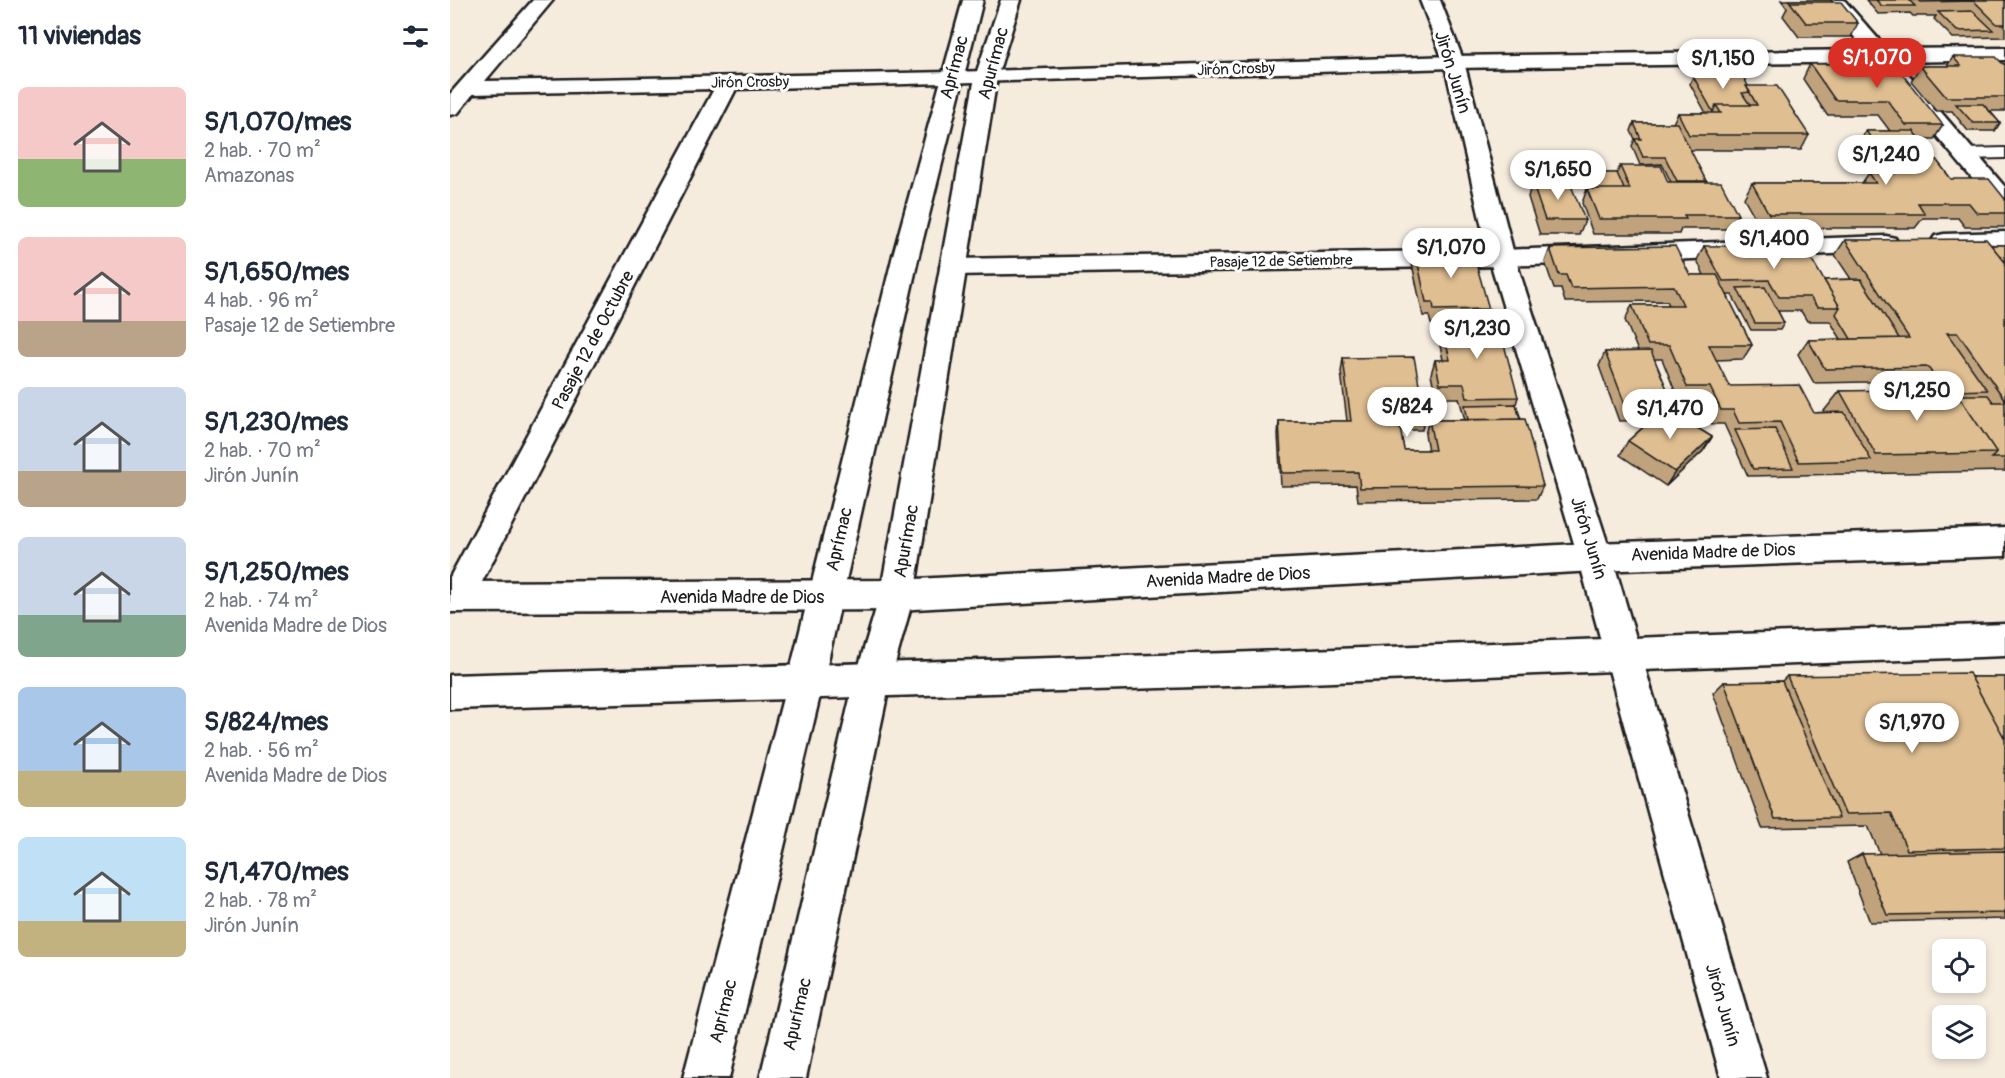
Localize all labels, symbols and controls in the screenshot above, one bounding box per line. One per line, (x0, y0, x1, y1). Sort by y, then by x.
text: 11 viviendas (18, 20, 141, 52)
icon: filters (399, 20, 432, 53)
street label: Apurímac (973, 24, 1014, 102)
street label: Jirón Junín (1429, 28, 1476, 116)
street label: Aprímac (935, 33, 974, 102)
pin: S/1,070 (1822, 38, 1932, 89)
pin: S/1,150 (1668, 39, 1778, 90)
text: S/1,070 (1842, 45, 1912, 70)
text: S/1,150 (1691, 46, 1755, 71)
street label: Jirón Crosby (1197, 59, 1276, 80)
street label: Jirón Crosby (711, 72, 790, 93)
text: S/1,070/mes (204, 106, 351, 138)
icon: home (66, 111, 138, 183)
pin: S/1,240 (1831, 135, 1941, 186)
text: 2 hab. · 70 m² (204, 138, 321, 163)
text: S/1,240 (1852, 142, 1920, 167)
pin: S/1,650 (1503, 150, 1613, 201)
text: S/1,650 (1524, 157, 1592, 182)
text: Amazonas (204, 163, 294, 188)
pin: S/1,400 (1719, 219, 1829, 270)
text: S/1,400 (1739, 226, 1809, 251)
pin: S/1,070 (1396, 228, 1506, 279)
text: S/1,070 (1416, 235, 1486, 260)
street label: Pasaje 12 de Setiembre (1209, 251, 1353, 272)
text: S/1,650/mes (204, 256, 349, 288)
icon: home (66, 261, 138, 333)
street label: Pasaje 12 de Octubre (547, 267, 640, 414)
text: 4 hab. · 96 m² (204, 288, 319, 313)
pin: S/1,230 (1422, 309, 1532, 360)
text: Pasaje 12 de Setiembre (204, 313, 395, 338)
text: S/1,230 (1443, 316, 1511, 341)
pin: S/1,250 (1862, 371, 1972, 422)
text: S/1,250 (1883, 378, 1951, 403)
pin: S/824 (1365, 387, 1449, 438)
pin: S/1,470 (1615, 389, 1725, 440)
text: S/824 (1381, 394, 1433, 419)
text: S/1,470 (1636, 396, 1704, 421)
text: S/1,230/mes (204, 406, 348, 438)
icon: home (66, 411, 138, 483)
text: 2 hab. · 70 m² (204, 438, 321, 463)
text: Jirón Junín (204, 463, 299, 488)
street label: Jirón Junín (1565, 494, 1612, 582)
street label: Apurímac (889, 503, 924, 580)
street label: Aprímac (821, 505, 858, 573)
street label: Avenida Madre de Dios (1630, 538, 1796, 567)
text: S/1,250/mes (204, 556, 349, 588)
icon: home (66, 561, 138, 633)
street label: Avenida Madre de Dios (1145, 562, 1311, 593)
street label: Avenida Madre de Dios (660, 586, 824, 609)
text: 2 hab. · 74 m² (204, 588, 319, 613)
text: Avenida Madre de Dios (204, 613, 387, 638)
pin: S/1,970 (1857, 703, 1967, 754)
text: S/824/mes (204, 706, 328, 738)
text: S/1,970 (1879, 710, 1945, 735)
icon: home (66, 711, 138, 783)
text: 2 hab. · 56 m² (204, 738, 319, 763)
text: Avenida Madre de Dios (204, 763, 387, 788)
text: S/1,470/mes (204, 856, 349, 888)
icon: home (66, 861, 138, 933)
text: 2 hab. · 78 m² (204, 888, 317, 913)
text: Jirón Junín (204, 913, 299, 938)
map controls (1932, 939, 1986, 1059)
button: locate (1932, 939, 1986, 993)
street label: Jirón Junín (1700, 961, 1745, 1049)
street label: Apurímac (778, 975, 817, 1053)
street label: Aprímac (704, 977, 743, 1046)
button: layers (1932, 1005, 1986, 1059)

